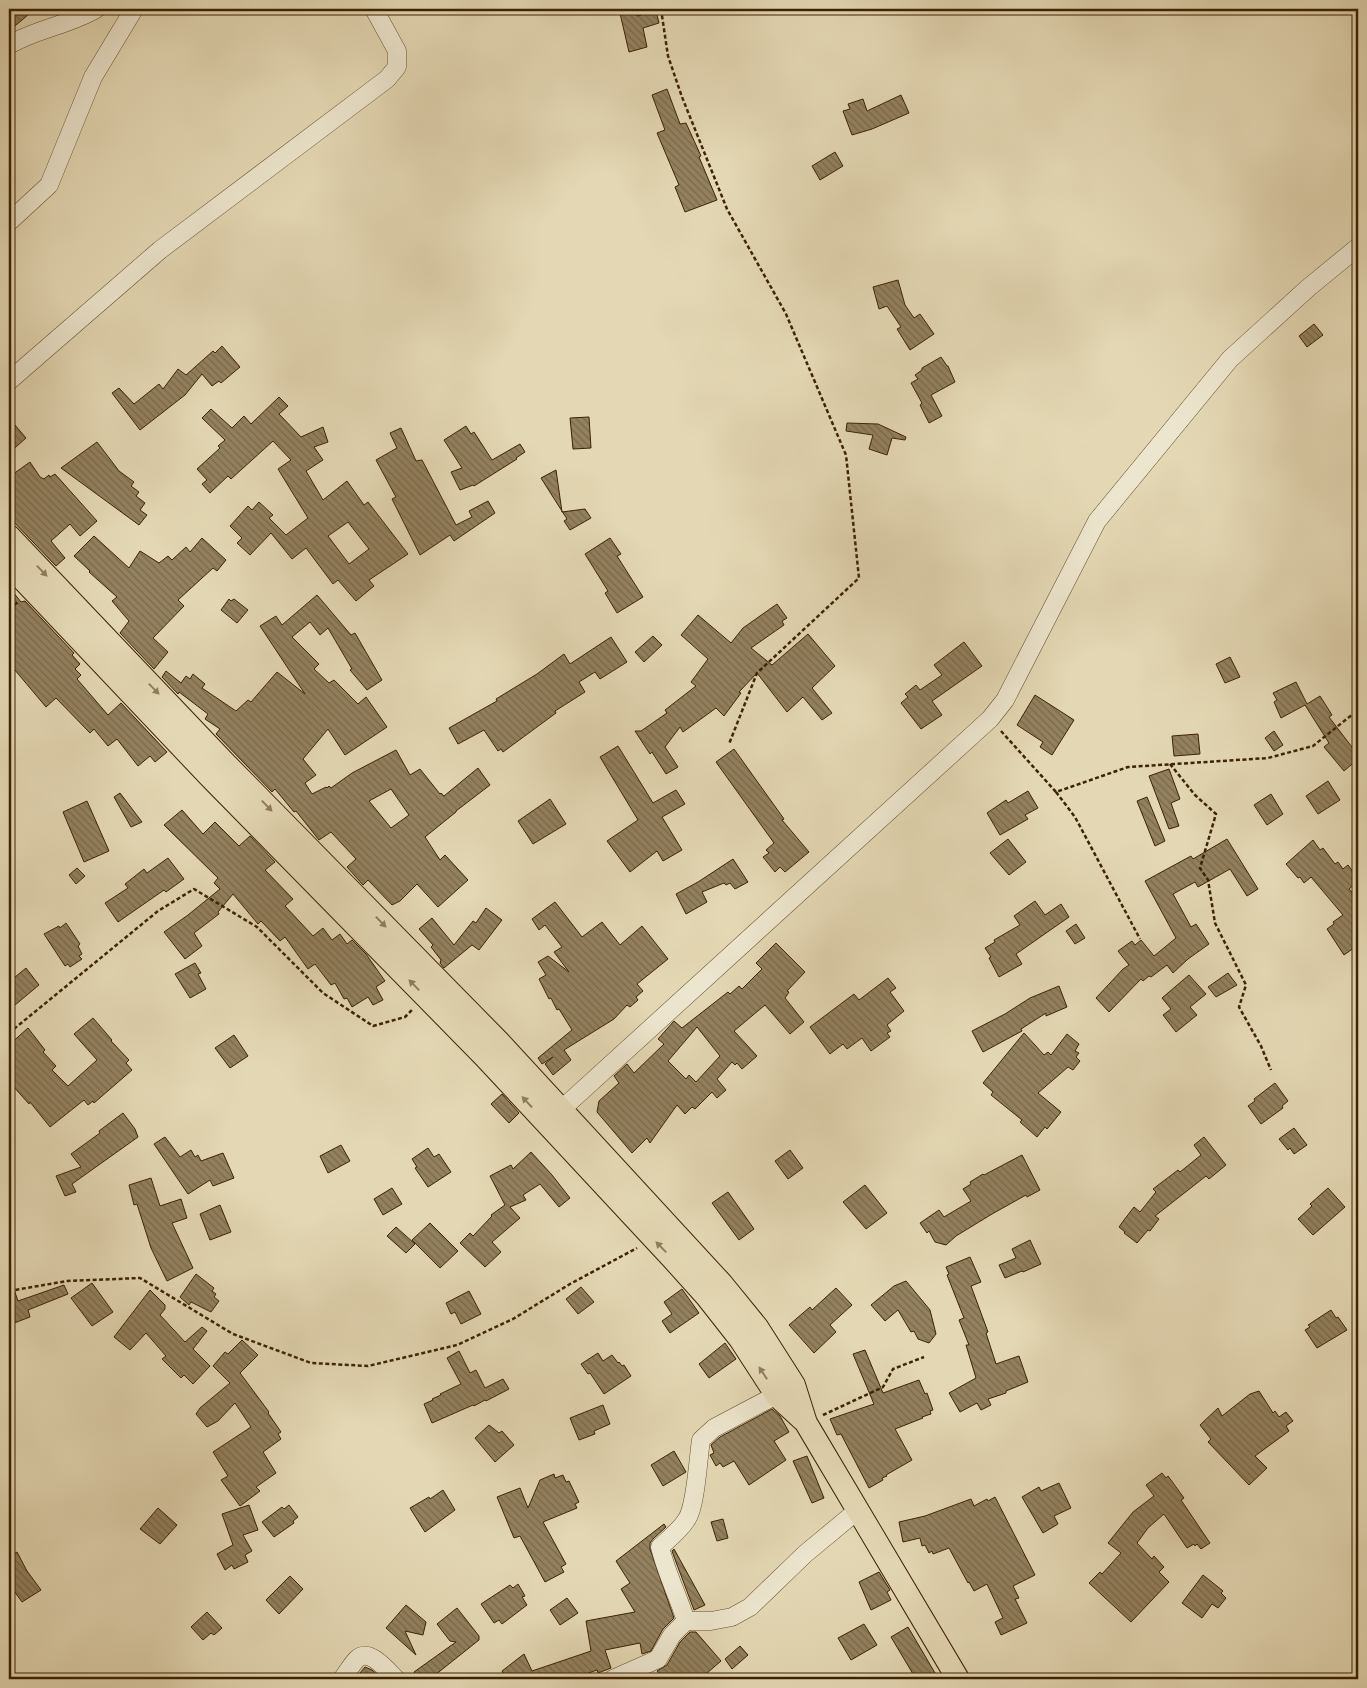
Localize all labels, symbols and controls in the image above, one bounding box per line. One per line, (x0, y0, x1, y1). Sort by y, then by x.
one-way arrow (36, 565, 48, 577)
one-way arrow (148, 683, 160, 695)
one-way arrow (261, 800, 273, 812)
one-way arrow (375, 916, 387, 928)
one-way arrow (408, 980, 420, 992)
one-way arrow (521, 1097, 533, 1109)
one-way arrow (655, 1241, 667, 1253)
one-way arrow (758, 1366, 768, 1380)

